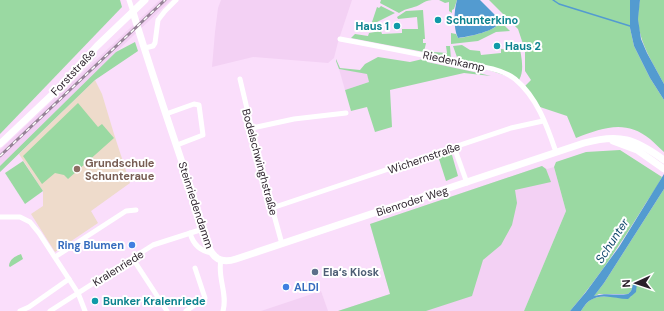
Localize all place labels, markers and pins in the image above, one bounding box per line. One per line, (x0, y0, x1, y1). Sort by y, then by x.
place label: Schunterkino (446, 13, 519, 27)
marker: Schunterkino (433, 15, 443, 25)
place label: Haus 1 (355, 19, 389, 33)
marker: Haus 1 (392, 21, 402, 31)
place label: Haus 2 (505, 39, 541, 53)
marker: Haus 2 (492, 41, 502, 51)
place label: Grundschule Schunteraue (85, 156, 155, 183)
marker: Grundschule Schunteraue (72, 164, 82, 174)
place label: Ring Blumen (58, 238, 124, 252)
marker: Ring Blumen (127, 240, 137, 250)
place label: Ela‘s Kiosk (323, 265, 380, 279)
marker: Ela‘s Kiosk (310, 267, 320, 277)
place label: ALDI (294, 280, 319, 294)
marker: ALDI (281, 282, 291, 292)
place label: Bunker Kralenriede (103, 294, 206, 308)
marker: Bunker Kralenriede (90, 296, 100, 306)

